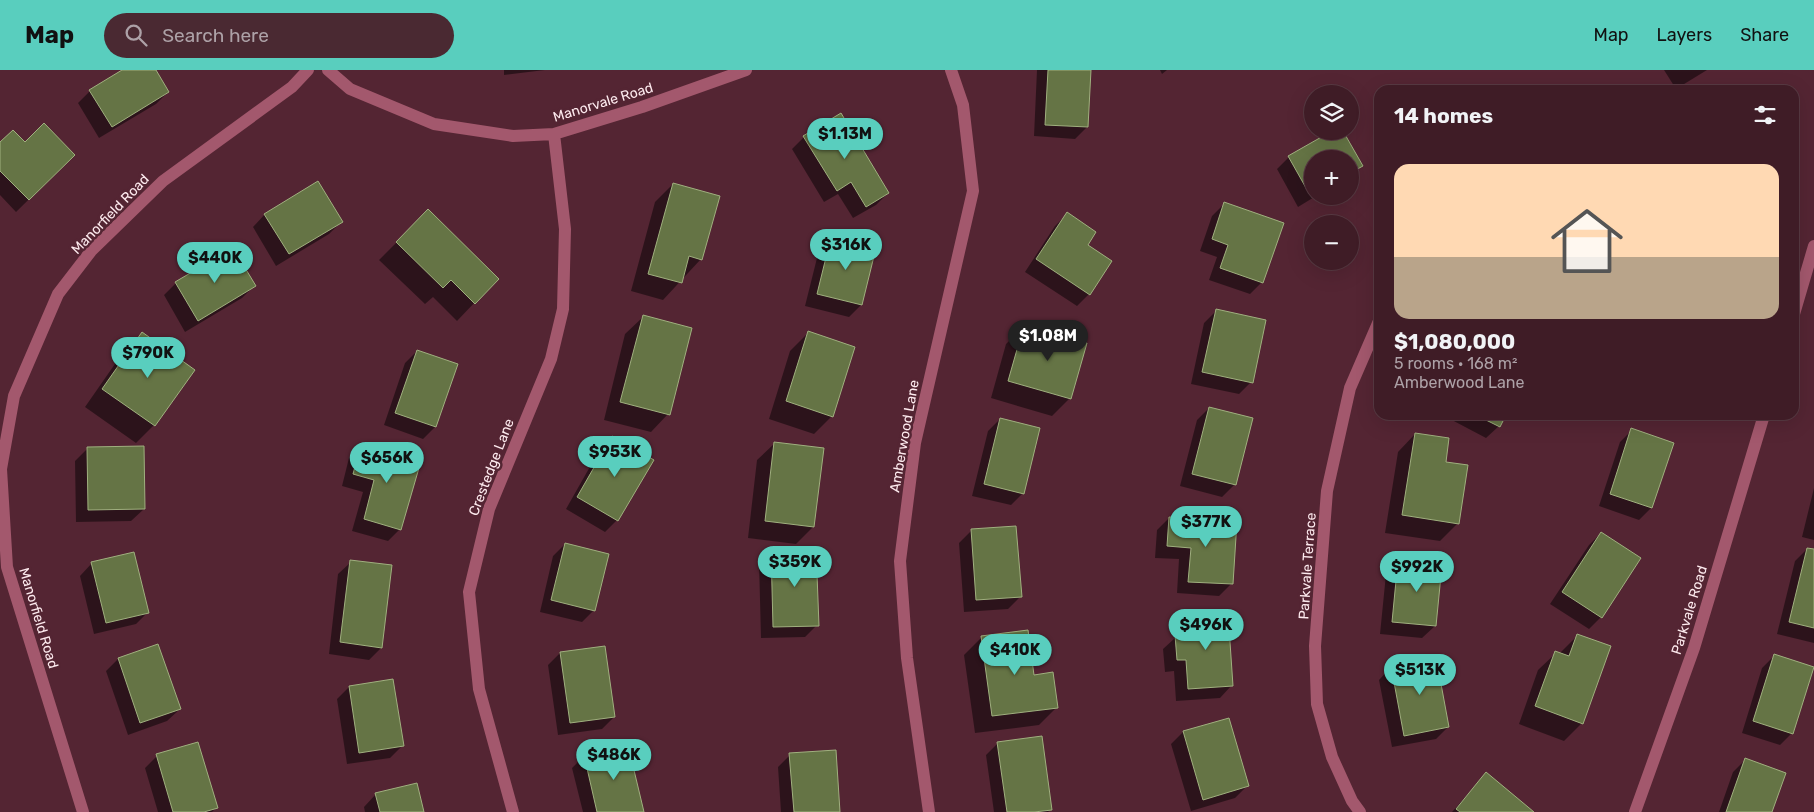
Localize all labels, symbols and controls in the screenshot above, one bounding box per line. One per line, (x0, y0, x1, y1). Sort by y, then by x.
search box (104, 13, 454, 58)
text: Map (25, 21, 74, 49)
icon: search (122, 21, 150, 49)
text: Search here (162, 24, 269, 47)
text: Map (1594, 24, 1629, 46)
text: Layers (1657, 24, 1712, 46)
text: Share (1740, 24, 1789, 46)
street label: Manorvale Road (551, 79, 655, 126)
map controls (1304, 85, 1359, 270)
button: layers (1304, 85, 1359, 140)
icon: filters (1751, 101, 1779, 129)
text: 14 homes (1394, 103, 1493, 128)
pin: $1.13M (804, 118, 886, 160)
text: $1.13M (818, 124, 872, 143)
button: + (1304, 150, 1359, 205)
street label: Manorfield Road (68, 171, 153, 258)
icon: home (1542, 196, 1632, 286)
button: − (1304, 215, 1359, 270)
pin: $316K (811, 228, 881, 271)
text: $316K (821, 235, 871, 254)
pin: $440K (180, 242, 250, 284)
text: $440K (188, 248, 242, 267)
pin: $1.08M (1007, 320, 1089, 362)
text: $1.08M (1019, 326, 1077, 345)
text: $1,080,000 (1394, 329, 1515, 354)
pin: $790K (113, 336, 183, 379)
text: $790K (122, 343, 174, 362)
text: 5 rooms · 168 m² (1394, 354, 1518, 373)
text: Amberwood Lane (1394, 373, 1524, 392)
street label: Amberwood Lane (886, 378, 923, 494)
street label: Crestedge Lane (465, 416, 518, 518)
pin: $953K (580, 436, 650, 478)
pin: $656K (352, 442, 422, 484)
text: $953K (589, 442, 641, 461)
text: $656K (361, 448, 413, 467)
pin: $377K (1171, 506, 1241, 548)
text: $377K (1181, 512, 1231, 531)
street label: Parkvale Terrace (1295, 512, 1320, 620)
pin: $359K (760, 546, 830, 588)
pin: $992K (1382, 550, 1452, 593)
text: $359K (769, 552, 821, 571)
text: $992K (1391, 557, 1443, 576)
street label: Parkvale Road (1668, 564, 1711, 657)
street label: Manorfield Road (15, 566, 62, 671)
pin: $496K (1171, 608, 1241, 651)
text: $496K (1180, 615, 1232, 634)
pin: $410K (980, 634, 1050, 676)
text: $410K (990, 640, 1040, 659)
pin: $513K (1385, 654, 1455, 696)
text: $513K (1395, 660, 1445, 679)
pin: $486K (579, 738, 649, 781)
text: $486K (587, 745, 641, 764)

